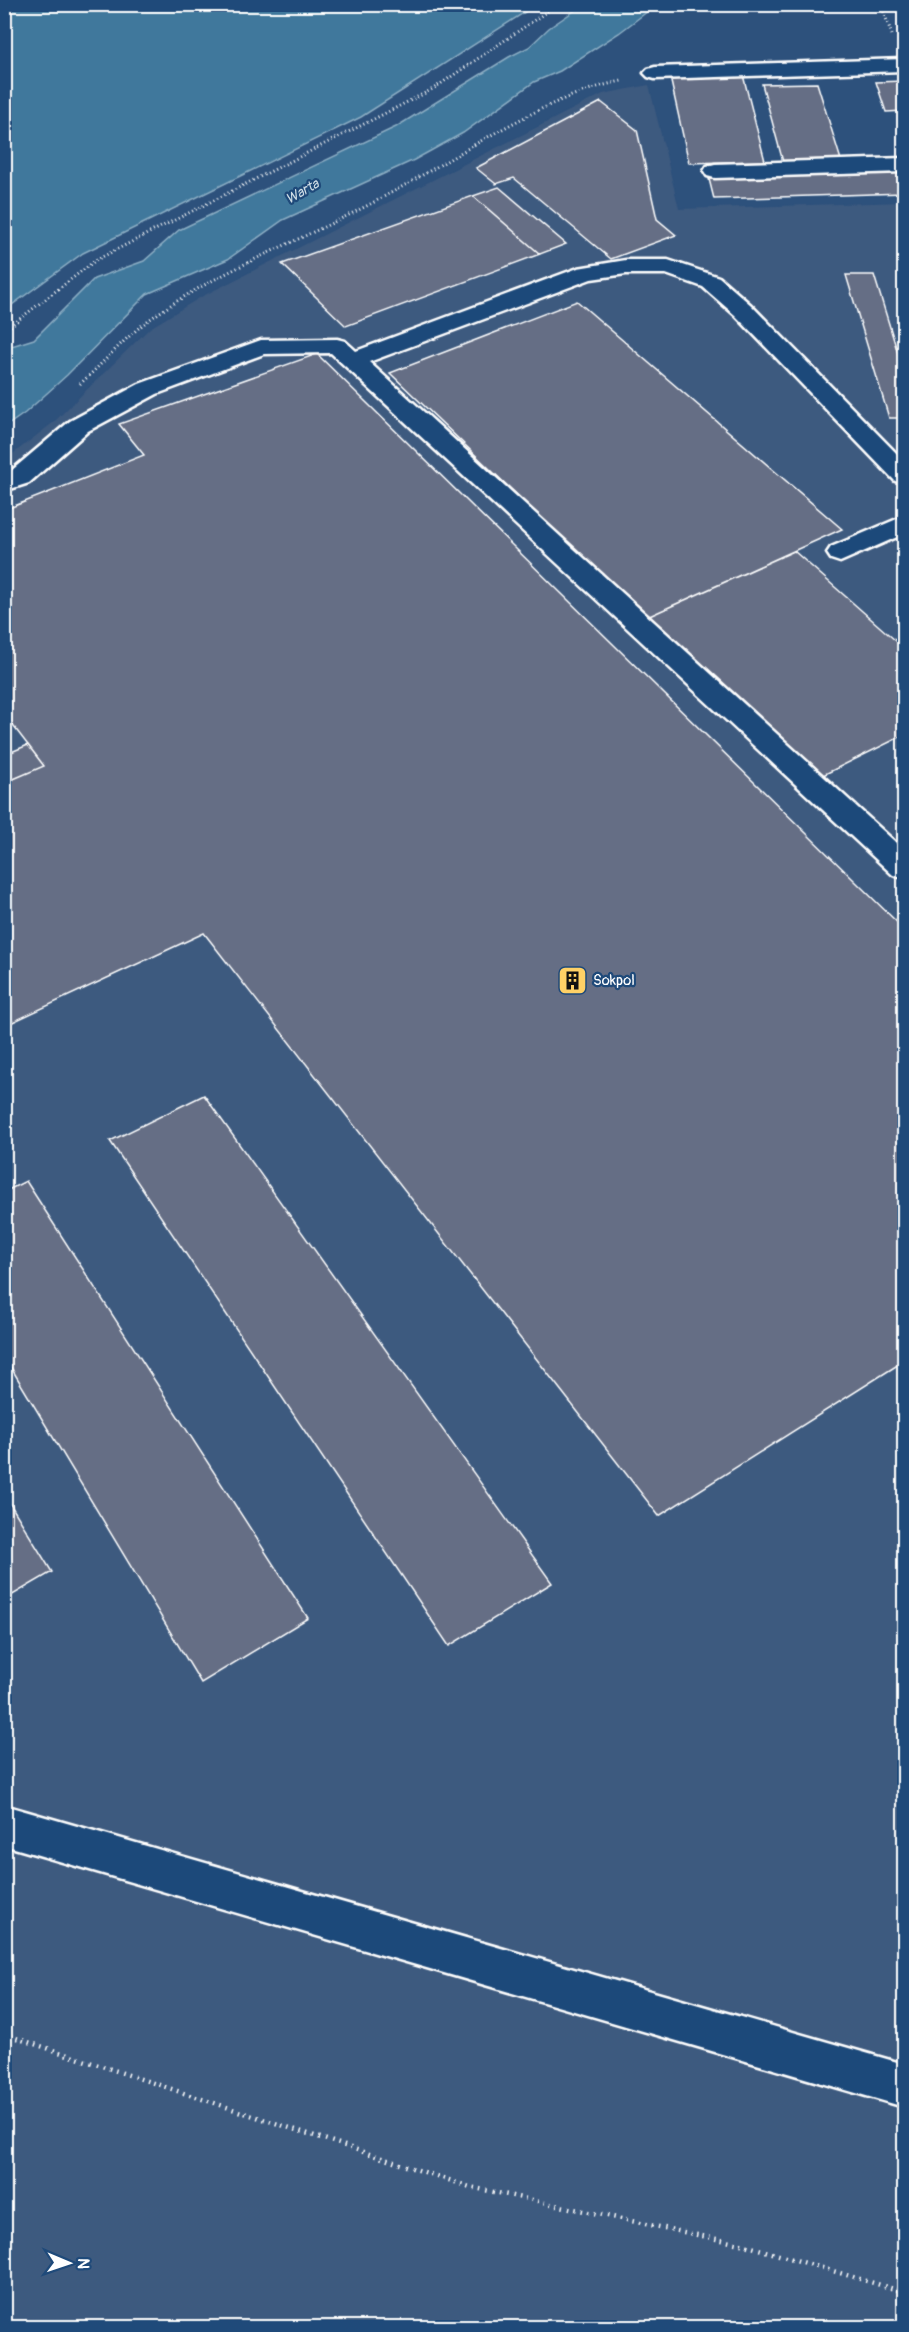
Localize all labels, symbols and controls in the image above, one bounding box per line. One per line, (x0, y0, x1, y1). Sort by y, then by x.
water label: Warta (283, 174, 323, 208)
building icon: Sokpol (556, 964, 588, 996)
place label: Sokpol (593, 971, 635, 990)
north arrow (39, 2233, 99, 2293)
text: N (73, 2258, 93, 2269)

